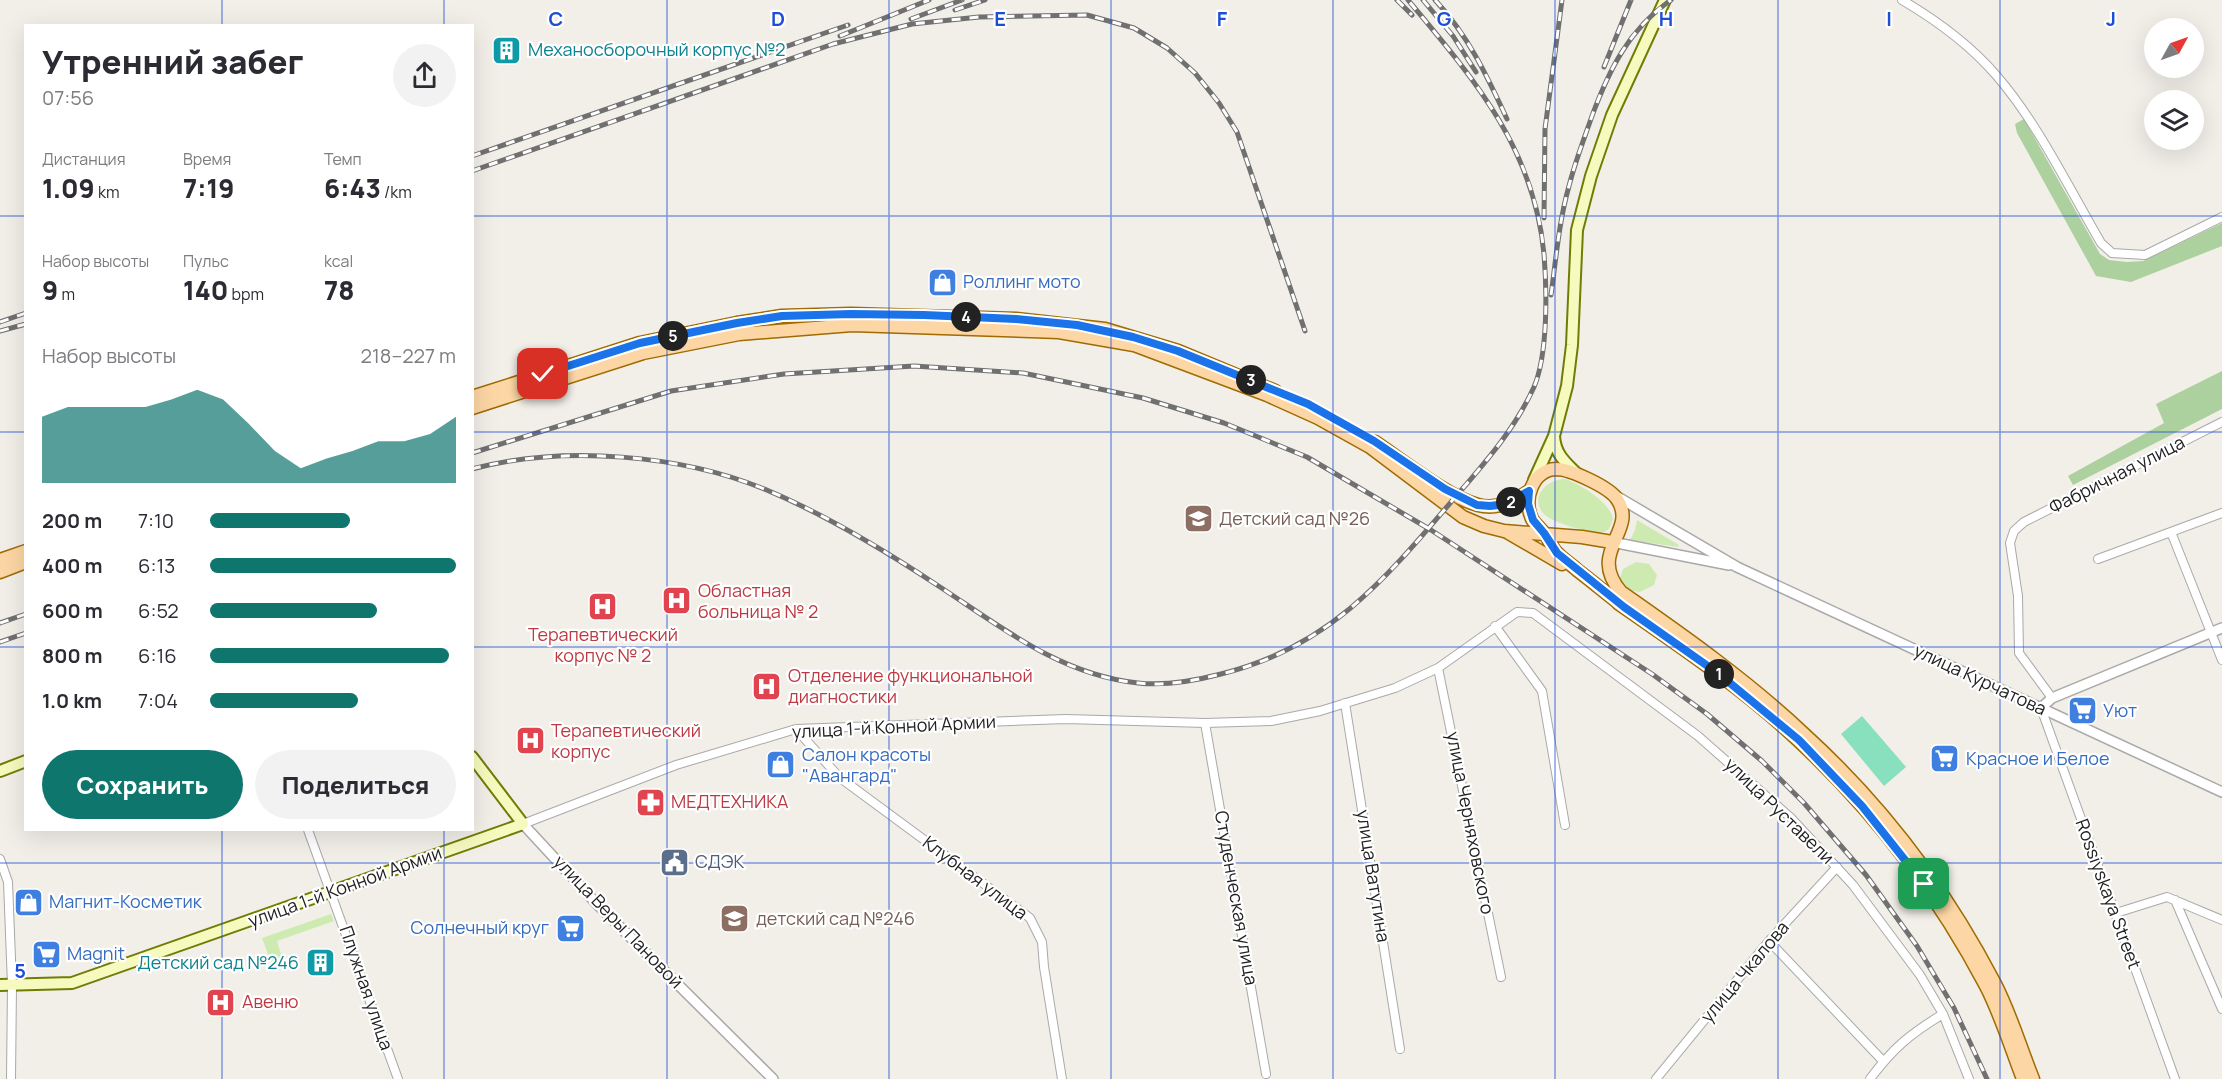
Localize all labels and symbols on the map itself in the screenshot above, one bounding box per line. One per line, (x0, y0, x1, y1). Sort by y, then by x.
text: C (549, 5, 563, 32)
text: D (771, 5, 785, 32)
text: E (994, 5, 1006, 32)
text: F (1217, 5, 1228, 32)
text: G (1437, 5, 1452, 32)
text: H (1659, 5, 1673, 32)
text: I (1886, 5, 1892, 32)
text: J (2106, 5, 2116, 32)
north arrow (2144, 18, 2204, 78)
building icon: Механосборочный корпус №2 (491, 34, 523, 66)
place label: Механосборочный корпус №2 (528, 37, 786, 61)
shop icon: Роллинг мото (926, 266, 958, 298)
place label: Роллинг мото (963, 269, 1081, 293)
pin: 4 (951, 302, 981, 332)
pin: 5 (658, 321, 688, 351)
pin (517, 348, 568, 399)
pin: 3 (1236, 365, 1266, 395)
street label: Фабричная улица (2045, 430, 2188, 519)
pin: 2 (1496, 487, 1526, 517)
school or university icon: Детский сад №26 (1182, 503, 1214, 535)
place label: Детский сад №26 (1219, 506, 1370, 530)
place label: Областная больница № 2 (698, 578, 818, 623)
hospital icon: Областная больница № 2 (661, 585, 693, 617)
hospital icon: Терапевтический корпус № 2 (587, 590, 619, 622)
place label: Терапевтический корпус № 2 (528, 622, 678, 667)
street label: улица Курчатова (1910, 638, 2051, 720)
pin: 1 (1704, 659, 1734, 689)
place label: Отделение функциональной диагностики (788, 663, 1033, 708)
hospital icon: Отделение функциональной диагностики (751, 670, 783, 702)
supermarket icon: Уют (2066, 695, 2098, 727)
place label: Уют (2103, 698, 2137, 722)
street label: улица 1-й Конной Армии (791, 709, 997, 743)
place label: Терапевтический корпус (551, 718, 701, 763)
hospital icon: Терапевтический корпус (514, 725, 546, 757)
street label: улица Черняховского (1442, 729, 1500, 916)
place label: Салон красоты "Авангард" (802, 742, 931, 787)
supermarket icon: Красное и Белое (1929, 743, 1961, 775)
place label: Красное и Белое (1966, 746, 2109, 770)
shop icon: Салон красоты "Авангард" (765, 749, 797, 781)
street label: улица Руставели (1720, 752, 1840, 869)
pharmacy icon: МЕДТЕХНИКА (634, 786, 666, 818)
place label: МЕДТЕХНИКА (671, 789, 789, 813)
street label: улица Ватутина (1352, 808, 1396, 944)
street label: Студенческая улица (1210, 809, 1264, 987)
street label: Rossiyskaya Street (2071, 815, 2147, 972)
street label: Клубная улица (918, 830, 1033, 925)
street label: улица 1-й Конной Армии (245, 840, 445, 932)
public building icon: СДЭК (658, 846, 690, 878)
street label: улица Веры Пановой (549, 849, 689, 993)
place label: СДЭК (695, 849, 744, 873)
pin (1898, 858, 1949, 909)
shop icon: Магнит-Косметик (12, 886, 44, 918)
place label: Магнит-Косметик (49, 889, 203, 913)
school or university icon: детский сад №246 (719, 903, 751, 935)
place label: детский сад №246 (756, 906, 915, 930)
supermarket icon: Солнечный круг (554, 912, 586, 944)
place label: Солнечный круг (411, 915, 549, 939)
street label: улица Чкалова (1695, 916, 1794, 1027)
street label: Плужная улица (334, 922, 399, 1053)
supermarket icon: Magnit (30, 938, 62, 970)
place label: Magnit (67, 941, 125, 965)
building icon: Детский сад №246 (304, 947, 336, 979)
place label: Детский сад №246 (138, 950, 299, 974)
text: 5 (14, 957, 26, 984)
hospital icon: Авеню (205, 986, 237, 1018)
place label: Авеню (242, 989, 298, 1013)

